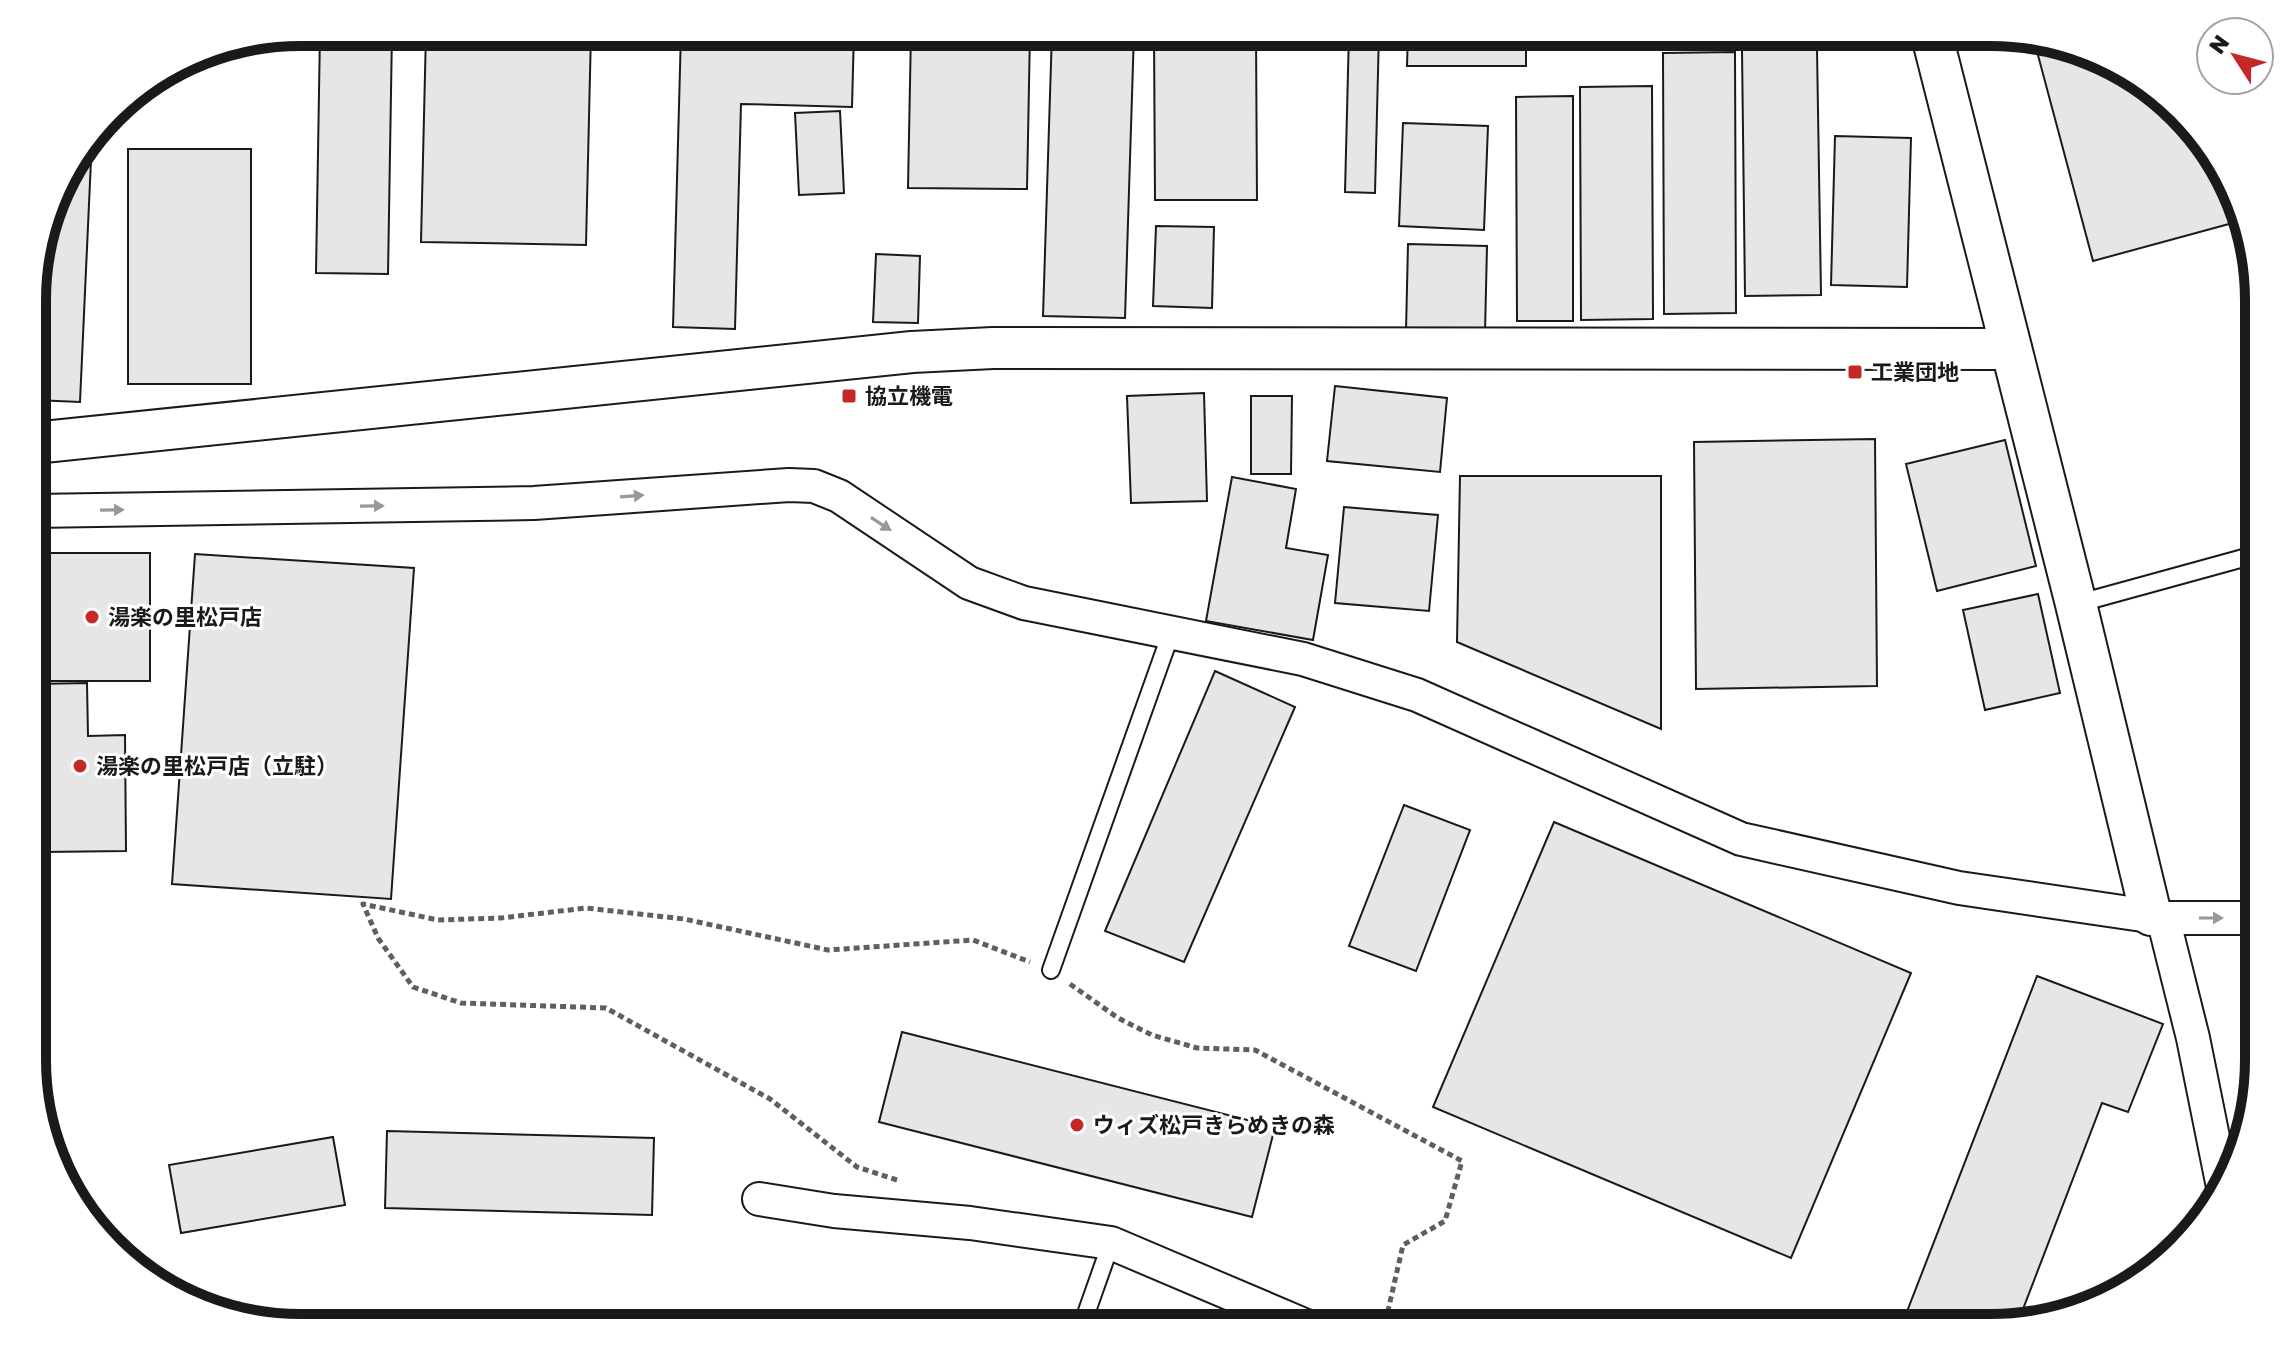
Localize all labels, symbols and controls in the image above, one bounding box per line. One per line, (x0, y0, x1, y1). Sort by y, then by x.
north arrow (2195, 16, 2275, 96)
text: N (2203, 29, 2234, 59)
place label: 工業団地 (1871, 358, 1959, 385)
marker: 工業団地 (1846, 363, 1864, 381)
place label: 協立機電 (865, 382, 953, 409)
marker: 協立機電 (840, 387, 858, 405)
one-way arrow (620, 489, 645, 502)
one-way arrow (360, 499, 385, 512)
one-way arrow (100, 504, 125, 516)
one-way arrow (870, 517, 892, 531)
place label: 湯楽の里松戸店 (108, 603, 262, 630)
marker: 湯楽の里松戸店 (83, 608, 101, 626)
place label: 湯楽の里松戸店（立駐） (96, 752, 338, 779)
marker: 湯楽の里松戸店（立駐） (71, 757, 89, 775)
one-way arrow (2199, 912, 2224, 924)
place label: ウィズ松戸きらめきの森 (1093, 1111, 1335, 1138)
marker: ウィズ松戸きらめきの森 (1068, 1116, 1086, 1134)

